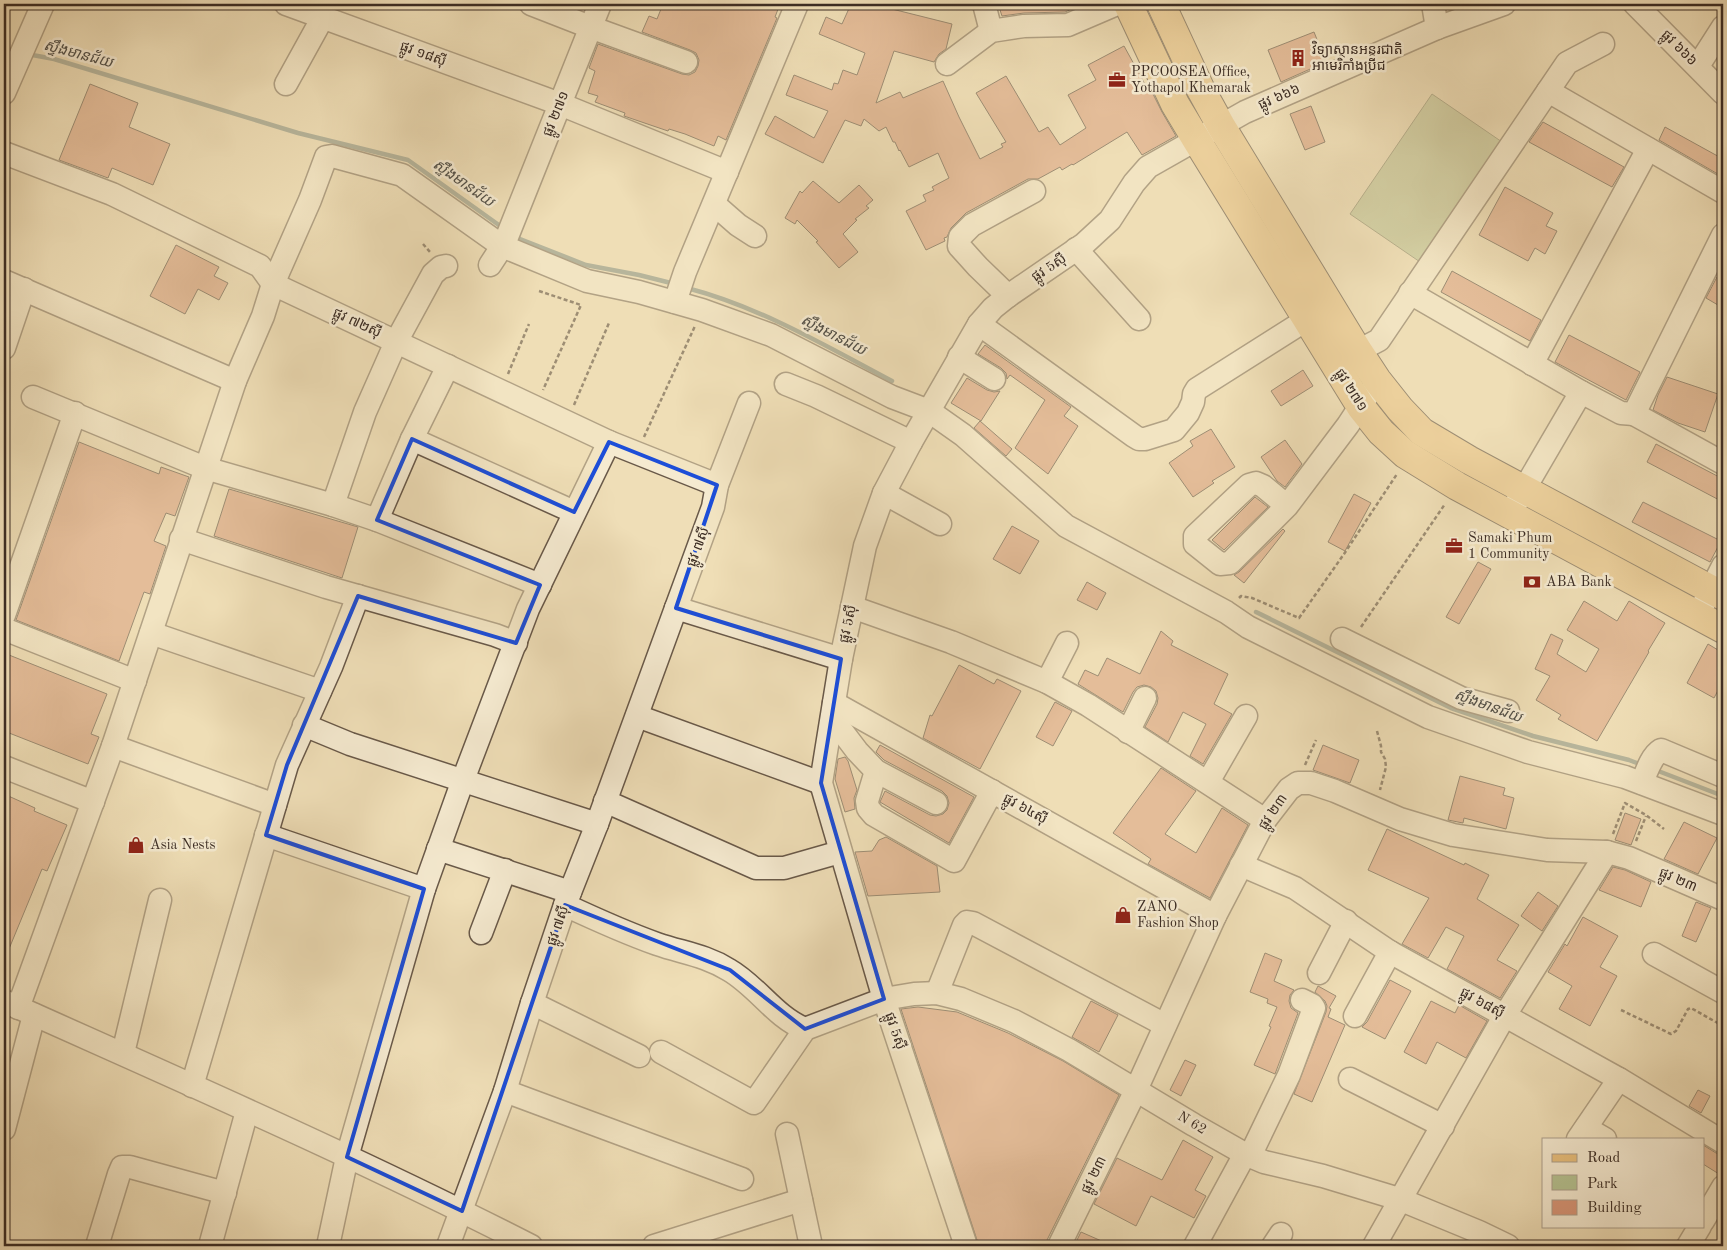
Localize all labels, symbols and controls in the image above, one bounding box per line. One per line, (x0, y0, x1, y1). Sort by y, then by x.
street label: ផ្លូវ ៦៦៦ (1656, 27, 1700, 71)
water label: ស្ទឹងមានជ័យ (42, 35, 117, 72)
street label: ផ្លូវ ១៨ស៊ី (397, 38, 449, 73)
place label: វិទ្យាស្ថានអន្តរជាតិ អាមេរិកាំងប្រីជ (1311, 40, 1403, 74)
building icon: វិទ្យាស្ថានអន្តរជាតិ អាមេរិកាំងប្រីជ (1288, 48, 1308, 68)
place label: PPCOOSEA Office, Yothapol Khemarak (1131, 65, 1251, 95)
office icon: PPCOOSEA Office, Yothapol Khemarak (1107, 70, 1127, 90)
street label: ផ្លូវ ៦៦៦ (1256, 82, 1304, 116)
street label: ផ្លូវ ២៧១ (541, 89, 575, 140)
water label: ស្ទឹងមានជ័យ (430, 155, 500, 212)
street label: ផ្លូវ 5ស៊ី (1028, 250, 1071, 288)
street label: ផ្លូវ ៧២ស៊ី (329, 304, 384, 344)
water label: ស្ទឹងមានជ័យ (798, 310, 871, 360)
street label: ផ្លូវ ២៧១ (1329, 366, 1370, 416)
street label: ផ្លូវ ៧ស៊ី (683, 525, 716, 570)
place label: Samaki Phum 1 Community (1468, 531, 1552, 561)
office icon: Samaki Phum 1 Community (1444, 536, 1464, 556)
bank icon: ABA Bank (1522, 572, 1542, 592)
place label: ABA Bank (1546, 575, 1612, 589)
street label: ផ្លូវ 5ស៊ី (836, 603, 863, 645)
water label: ស្ទឹងមានជ័យ (1452, 685, 1527, 727)
street label: ផ្លូវ ៦៤ស៊ី (999, 790, 1050, 830)
street label: ផ្លូវ ២៣ (1256, 792, 1293, 835)
shop icon: Asia Nests (126, 835, 146, 855)
place label: Asia Nests (150, 838, 216, 852)
street label: ផ្លូវ ២៣ (1655, 866, 1699, 898)
place label: ZANO Fashion Shop (1137, 900, 1219, 930)
street label: ផ្លូវ ៧ស៊ី (543, 904, 575, 949)
shop icon: ZANO Fashion Shop (1113, 905, 1133, 925)
street label: ផ្លូវ ៦៨ស៊ី (1456, 984, 1507, 1024)
street label: ផ្លូវ 5ស៊ី (878, 1010, 909, 1053)
street label: N 62 (1175, 1109, 1209, 1137)
legend (1542, 1138, 1704, 1228)
text: Road (1587, 1151, 1621, 1166)
street label: ផ្លូវ ២៣ (1079, 1154, 1113, 1198)
text: Park (1587, 1177, 1618, 1192)
text: Building (1587, 1201, 1642, 1216)

